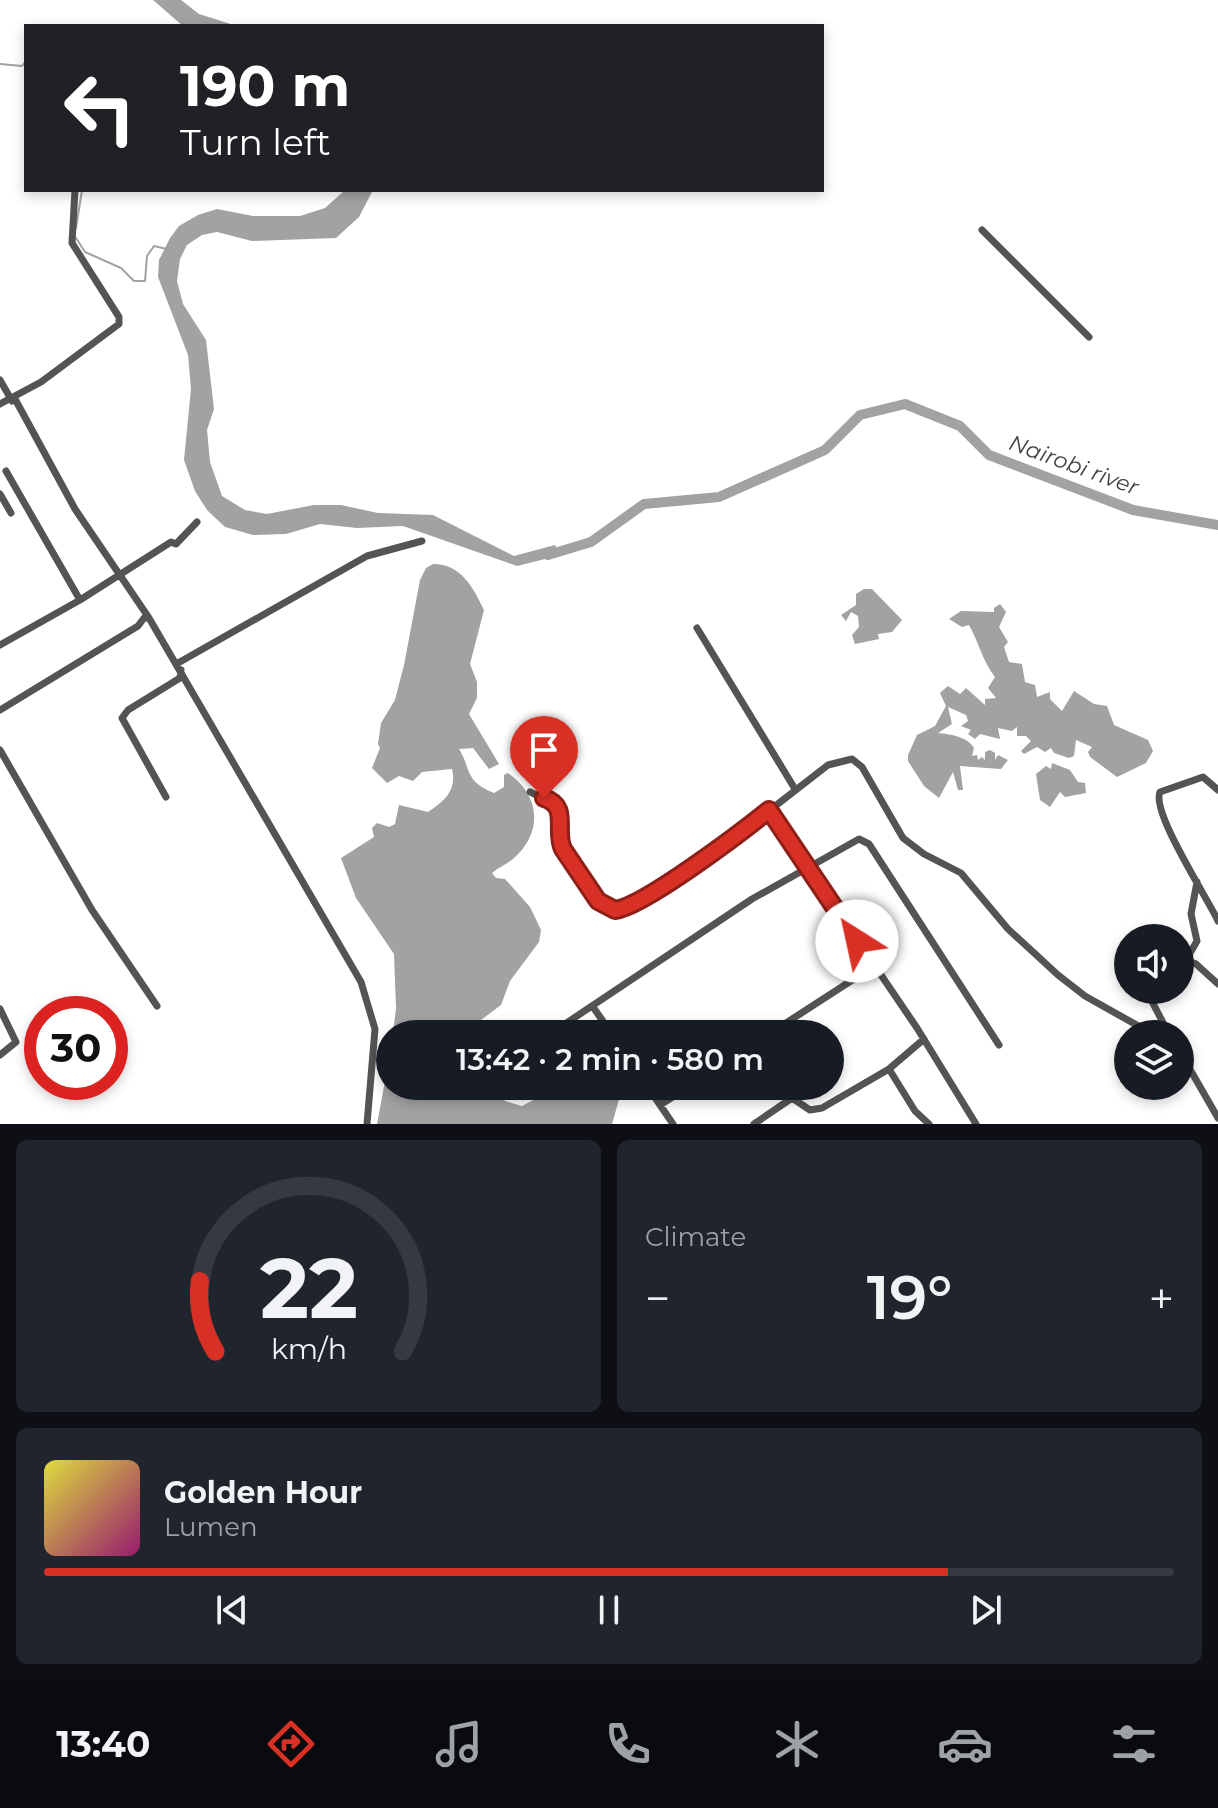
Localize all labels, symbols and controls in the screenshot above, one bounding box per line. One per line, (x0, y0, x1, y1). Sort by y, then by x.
text: 190 m (180, 52, 350, 120)
icon: left (48, 56, 152, 160)
text: Turn left (180, 120, 331, 164)
water label: Nairobi river (1006, 429, 1144, 501)
pin (510, 716, 578, 798)
icon: arrive (522, 728, 566, 772)
position arrow (815, 899, 899, 983)
map controls (1114, 924, 1194, 1100)
button: sound (1114, 924, 1194, 1004)
speed limit sign: 30 (24, 996, 128, 1100)
button: layers (1114, 1020, 1194, 1100)
text: 13:42 · 2 min · 580 m (456, 1041, 764, 1078)
text: Climate (645, 1221, 746, 1253)
text: 22 (259, 1237, 358, 1339)
text: 19° (867, 1261, 952, 1334)
text: − (645, 1271, 670, 1325)
text: + (1149, 1271, 1174, 1325)
text: km/h (270, 1331, 347, 1366)
text: Golden Hour (164, 1474, 362, 1511)
text: Lumen (164, 1511, 257, 1543)
icon: previous (210, 1588, 254, 1632)
icon: pause (587, 1588, 631, 1632)
icon: next (964, 1588, 1008, 1632)
icon: directions (263, 1716, 319, 1772)
icon: music (431, 1716, 487, 1772)
icon: phone (600, 1716, 656, 1772)
icon: climate (769, 1716, 825, 1772)
icon: car (937, 1716, 993, 1772)
icon: filters (1106, 1716, 1162, 1772)
text: 13:40 (56, 1722, 150, 1766)

